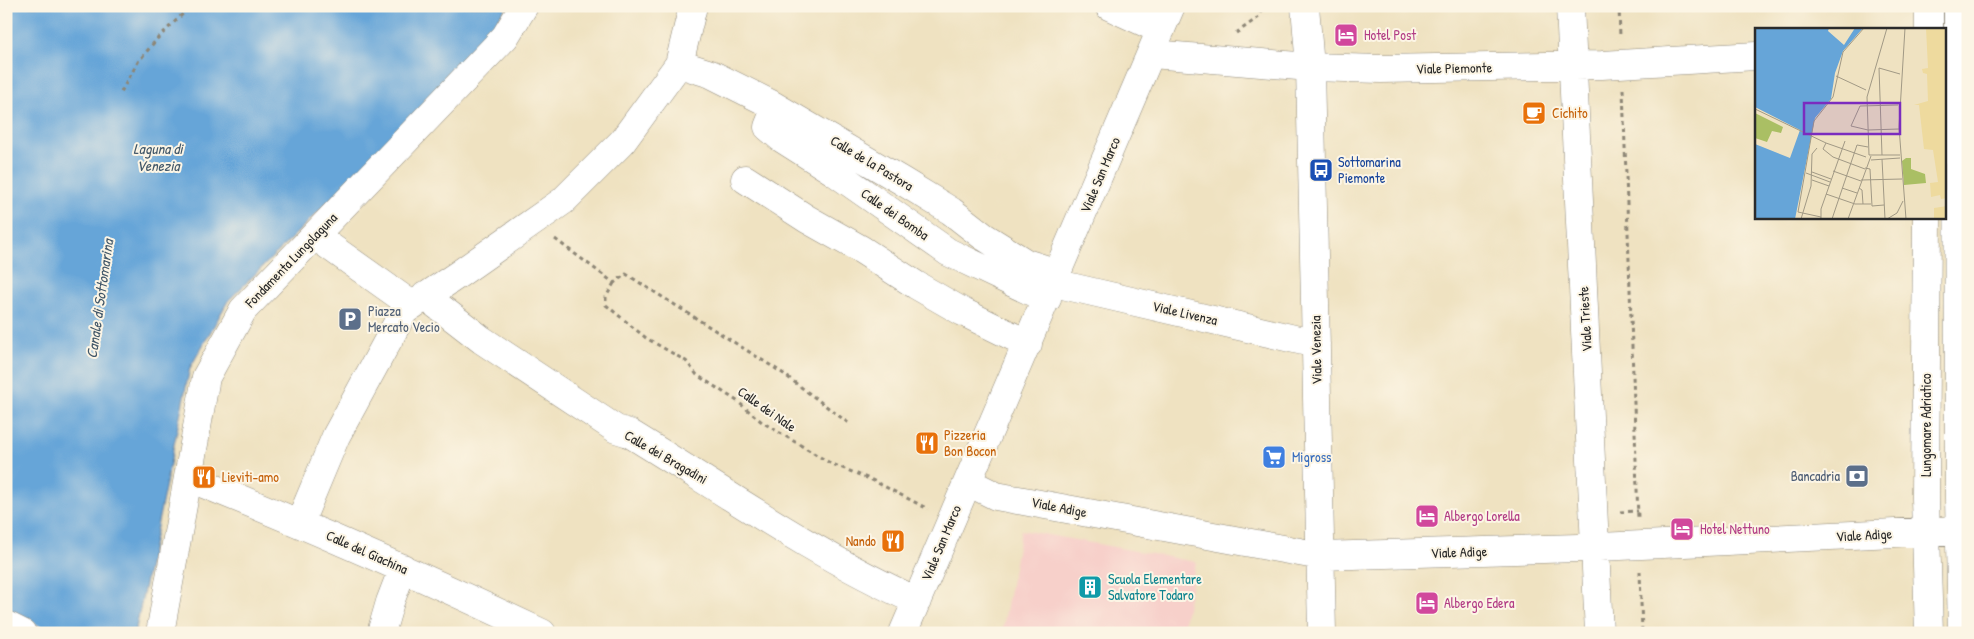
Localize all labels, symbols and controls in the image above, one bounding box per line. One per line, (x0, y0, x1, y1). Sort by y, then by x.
hotel icon: Hotel Post (1333, 22, 1359, 48)
place label: Hotel Post (1364, 25, 1416, 44)
inset map (1755, 28, 1946, 219)
street label: Viale Piemonte (1416, 57, 1493, 78)
cafe icon: Cichito (1521, 100, 1547, 126)
place label: Cichito (1552, 103, 1588, 122)
street label: Calle de la Pastora (827, 130, 918, 195)
street label: Viale San Marco (1075, 134, 1124, 216)
water label: Laguna di Venezia (133, 138, 184, 176)
place label: Sottomarina Piemonte (1338, 152, 1401, 187)
bus stop icon: Sottomarina Piemonte (1308, 157, 1334, 183)
street label: Calle dei Bomba (858, 183, 933, 244)
street label: Fondamenta Lungolaguna (240, 208, 342, 313)
water label: Canale di Sottomarina (81, 236, 119, 360)
street label: Viale Trieste (1573, 285, 1596, 352)
street label: Viale Livenza (1151, 296, 1220, 329)
place label: Piazza Mercato Vecio (368, 301, 440, 336)
parking icon: Piazza Mercato Vecio (337, 306, 363, 332)
street label: Viale Venezia (1305, 315, 1326, 385)
street label: Lungomare Adriatico (1916, 373, 1936, 477)
street label: Calle dei Nale (734, 381, 801, 436)
street label: Calle dei Bragadini (621, 425, 711, 489)
place label: Pizzeria Bon Bocon (944, 425, 996, 460)
restaurant icon: Pizzeria Bon Bocon (914, 430, 940, 456)
supermarket icon: Migross (1261, 444, 1287, 470)
place label: Migross (1292, 447, 1332, 467)
bank icon: Bancadria (1844, 463, 1870, 489)
restaurant icon: Lieviti-amo (191, 464, 217, 490)
place label: Bancadria (1791, 466, 1841, 485)
place label: Lieviti-amo (222, 467, 279, 486)
street label: Viale Adige (1029, 492, 1089, 522)
street label: Viale San Marco (916, 502, 965, 584)
hotel icon: Albergo Lorella (1414, 503, 1440, 529)
place label: Albergo Lorella (1444, 506, 1520, 526)
hotel icon: Hotel Nettuno (1669, 516, 1695, 542)
place label: Hotel Nettuno (1700, 519, 1770, 538)
street label: Viale Adige (1835, 524, 1893, 546)
street label: Calle del Giachina (323, 525, 412, 578)
restaurant icon: Nando (880, 528, 906, 554)
place label: Nando (846, 531, 876, 550)
street label: Viale Adige (1431, 541, 1488, 563)
place label: Scuola Elementare Salvatore Todaro (1108, 569, 1202, 604)
building icon: Scuola Elementare Salvatore Todaro (1077, 574, 1103, 600)
hotel icon: Albergo Edera (1414, 590, 1440, 616)
place label: Albergo Edera (1444, 593, 1515, 613)

